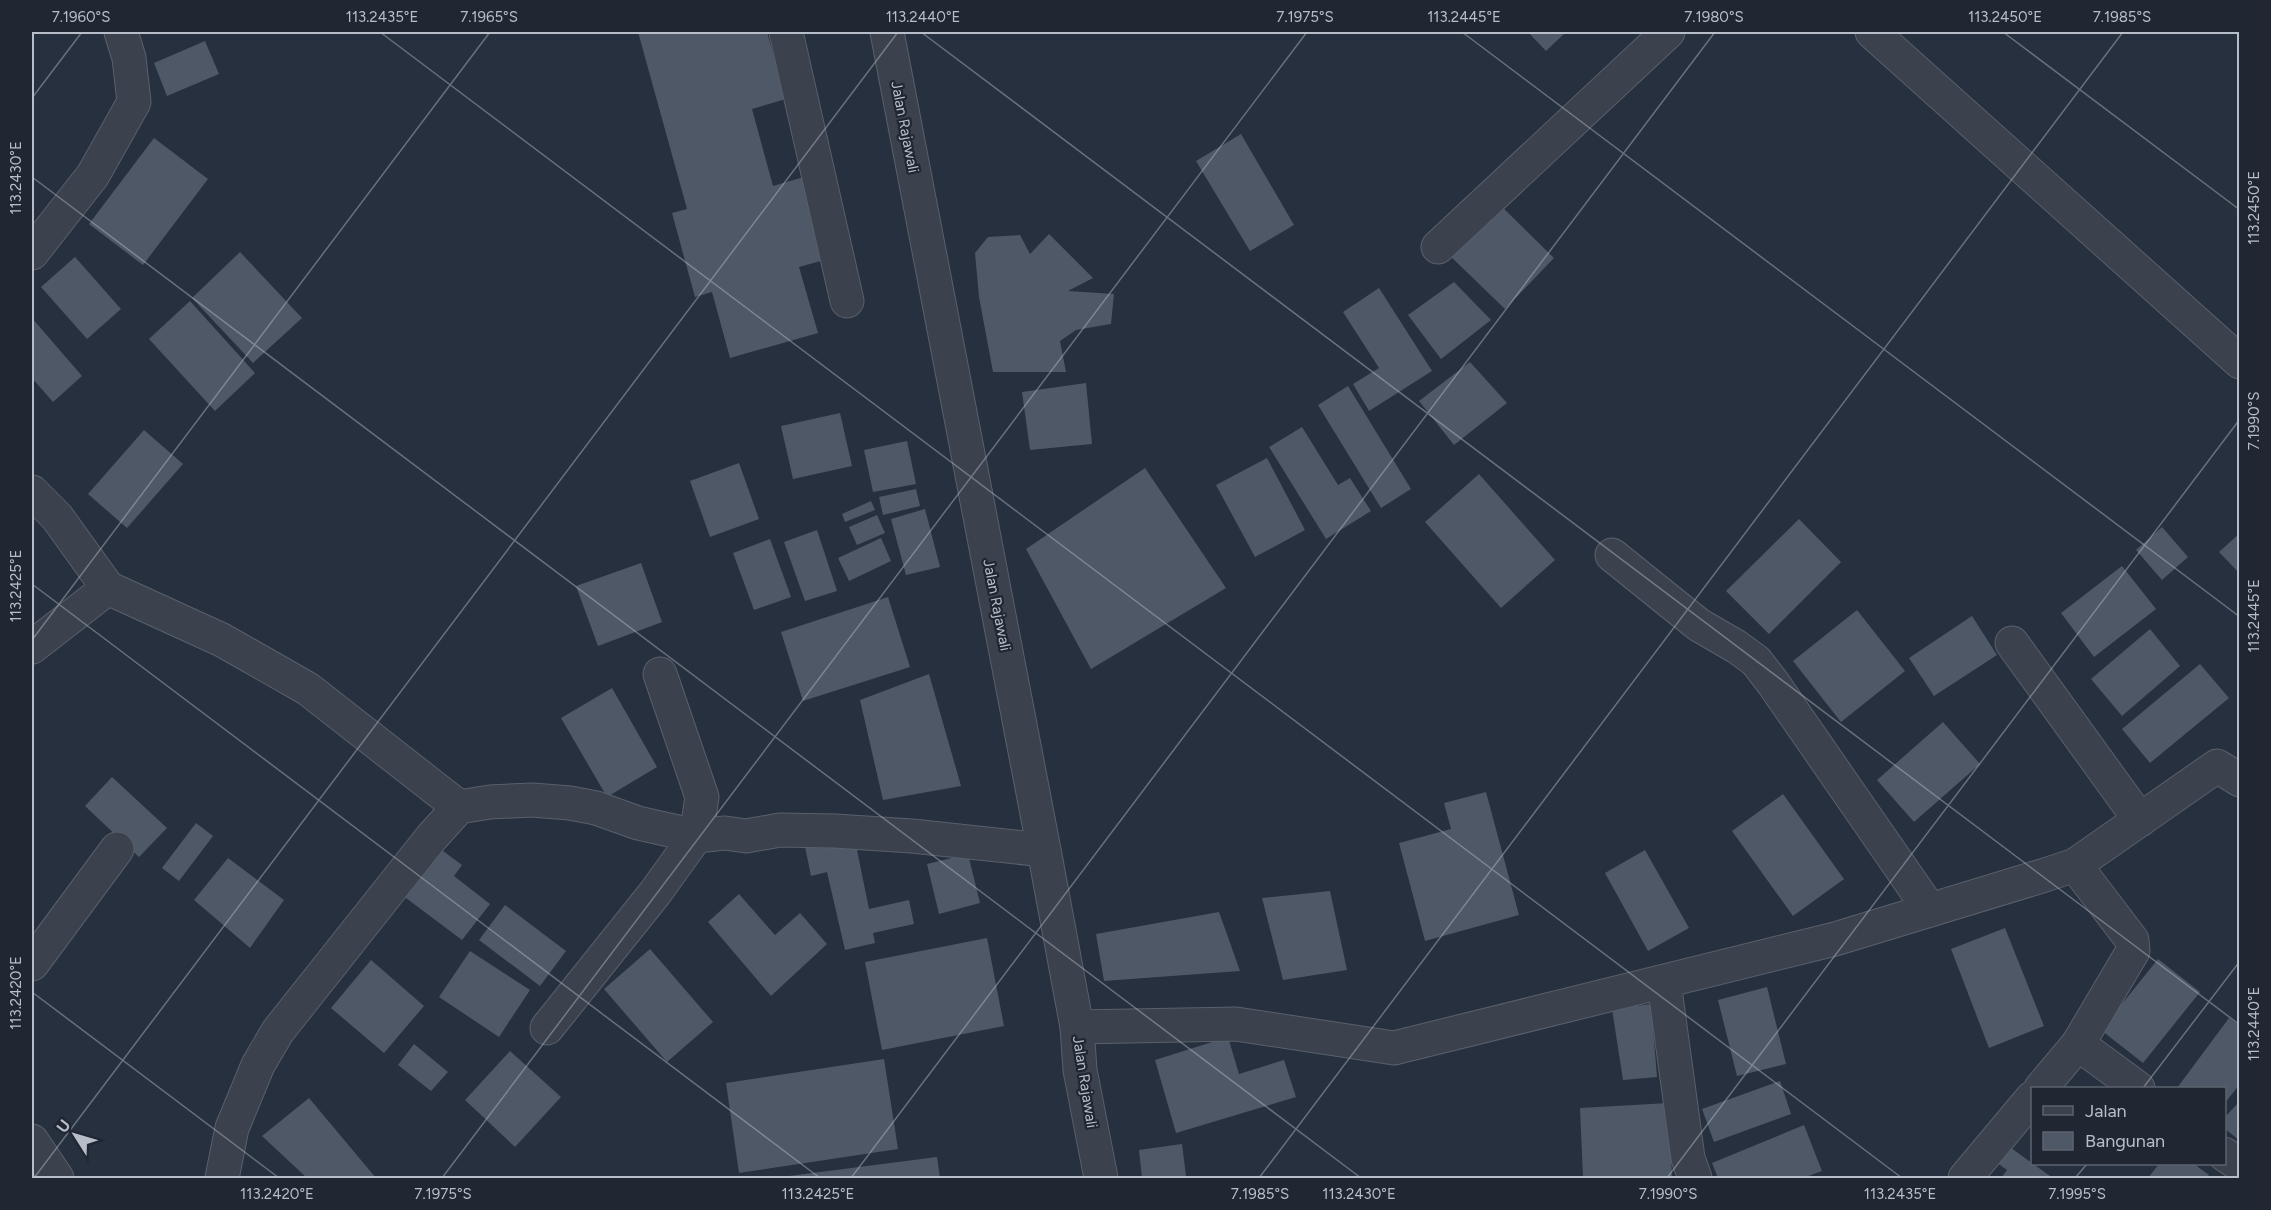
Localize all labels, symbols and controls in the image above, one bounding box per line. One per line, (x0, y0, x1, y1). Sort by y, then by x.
text: 7.1960°S (52, 8, 110, 26)
text: 113.2435°E (346, 8, 418, 26)
text: 7.1965°S (460, 8, 518, 26)
text: 113.2440°E (886, 8, 960, 26)
text: 7.1975°S (1276, 8, 1334, 26)
text: 113.2445°E (1427, 8, 1501, 26)
text: 7.1980°S (1684, 8, 1744, 26)
text: 113.2450°E (1968, 8, 2042, 26)
text: 7.1985°S (2093, 8, 2151, 26)
street label: Jalan Rajawali (887, 80, 923, 174)
text: 113.2430°E (7, 141, 25, 215)
text: 113.2450°E (2245, 171, 2263, 245)
text: 7.1990°S (2245, 392, 2263, 450)
text: 113.2425°E (7, 550, 25, 622)
street label: Jalan Rajawali (979, 558, 1015, 652)
text: 113.2445°E (2245, 579, 2263, 653)
text: 113.2420°E (7, 956, 25, 1030)
text: 113.2440°E (2245, 987, 2263, 1061)
street label: Jalan Rajawali (1069, 1035, 1101, 1129)
legend (2031, 1087, 2226, 1165)
text: Jalan (2085, 1100, 2127, 1122)
north arrow (45, 1105, 105, 1165)
text: U (52, 1116, 74, 1136)
text: Bangunan (2085, 1130, 2165, 1152)
text: 113.2420°E (240, 1185, 314, 1203)
text: 7.1975°S (414, 1185, 472, 1203)
text: 113.2425°E (782, 1185, 854, 1203)
text: 7.1985°S (1231, 1185, 1289, 1203)
text: 113.2430°E (1322, 1185, 1396, 1203)
text: 7.1990°S (1639, 1185, 1697, 1203)
text: 113.2435°E (1864, 1185, 1936, 1203)
text: 7.1995°S (2048, 1185, 2106, 1203)

